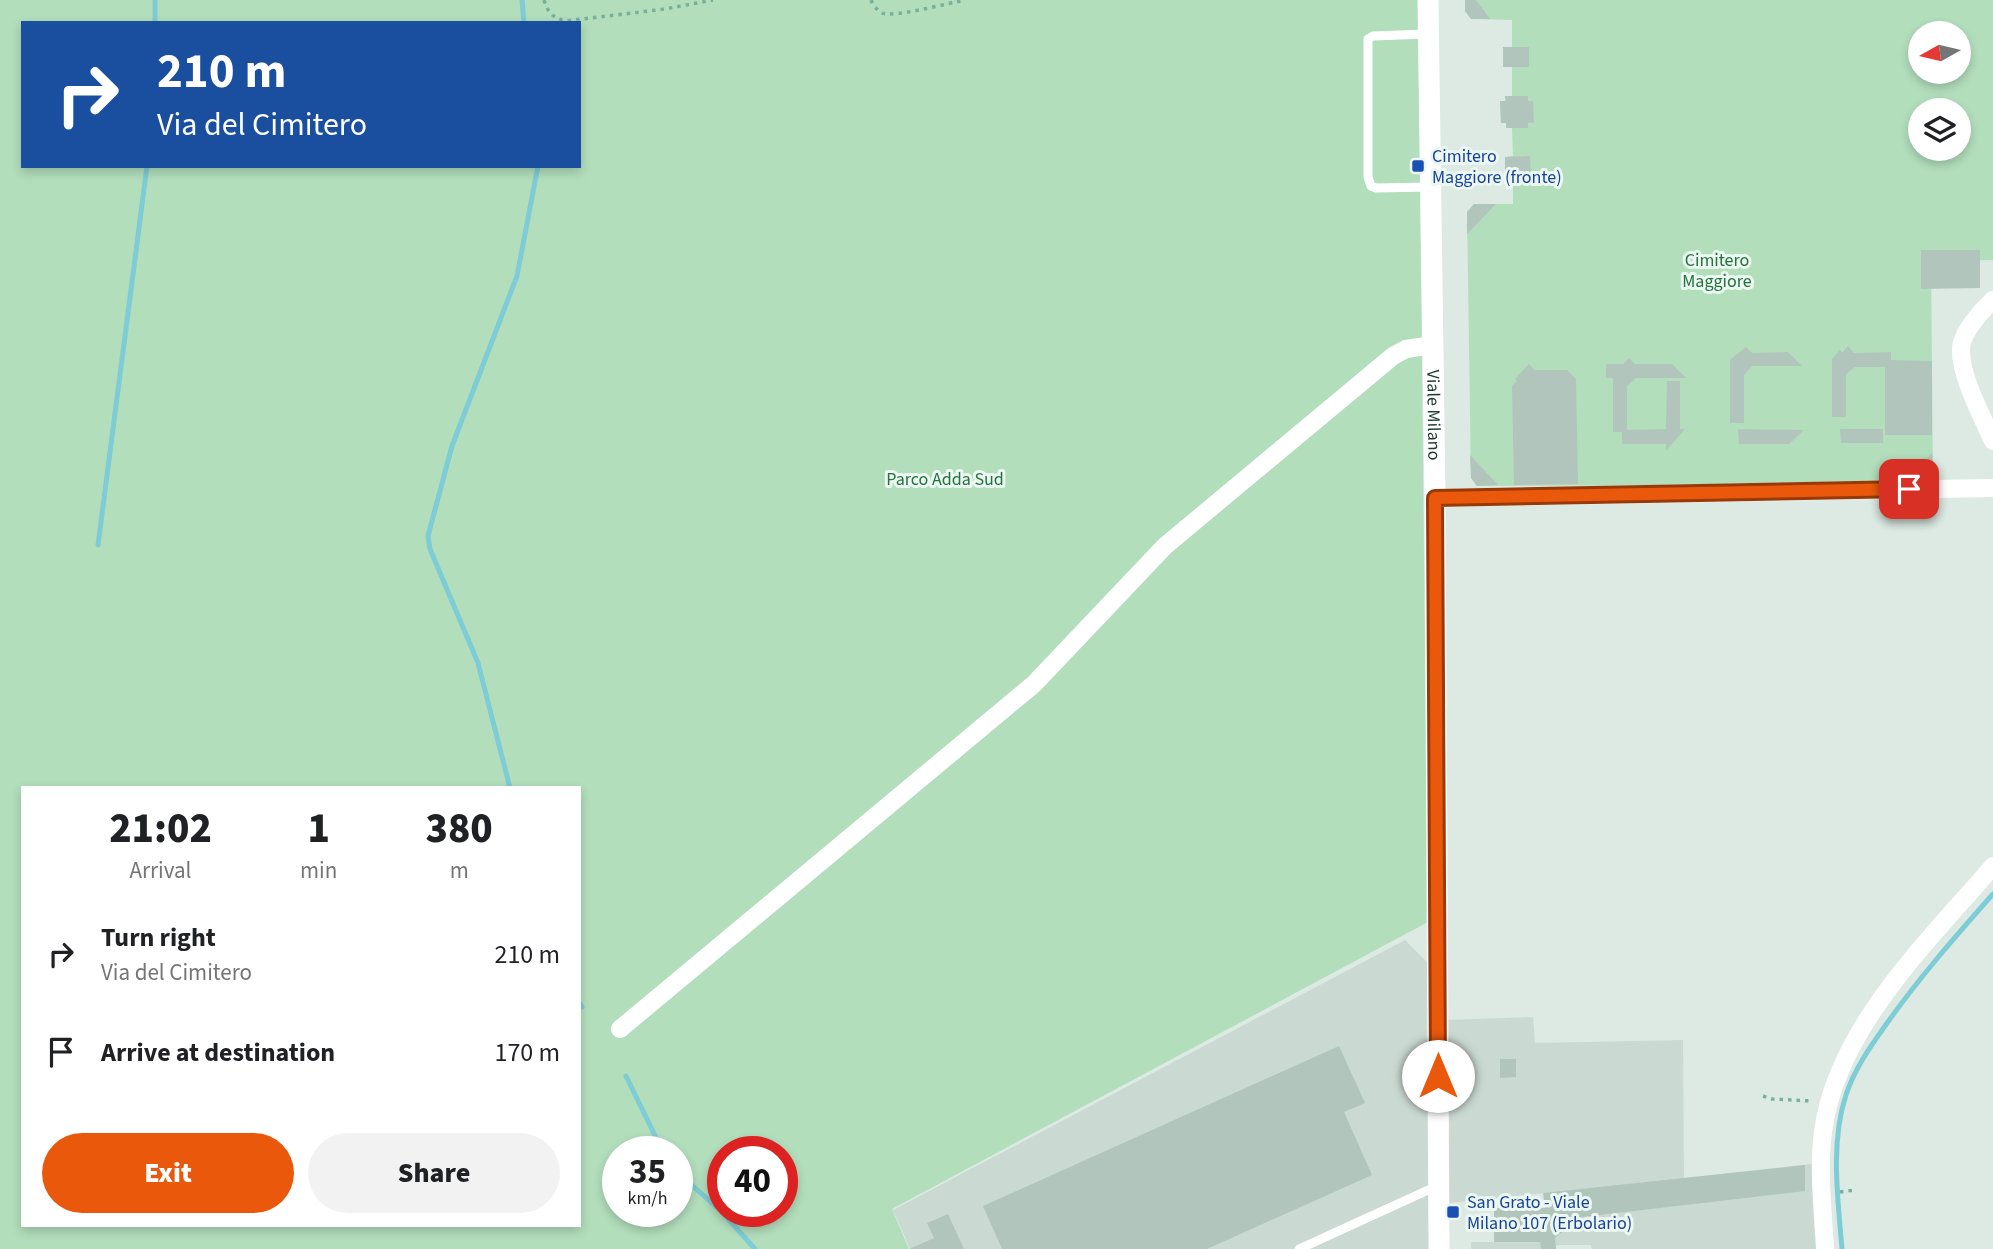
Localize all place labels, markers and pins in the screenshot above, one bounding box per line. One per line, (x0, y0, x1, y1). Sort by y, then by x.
place label: Cimitero Maggiore (fronte) (1432, 144, 1562, 190)
marker: Cimitero Maggiore (fronte) (1410, 158, 1426, 174)
pin (1879, 459, 1939, 519)
place label: San Grato - Viale Milano 107 (Erbolario) (1467, 1190, 1632, 1236)
marker: San Grato - Viale Milano 107 (Erbolario) (1445, 1204, 1461, 1220)

